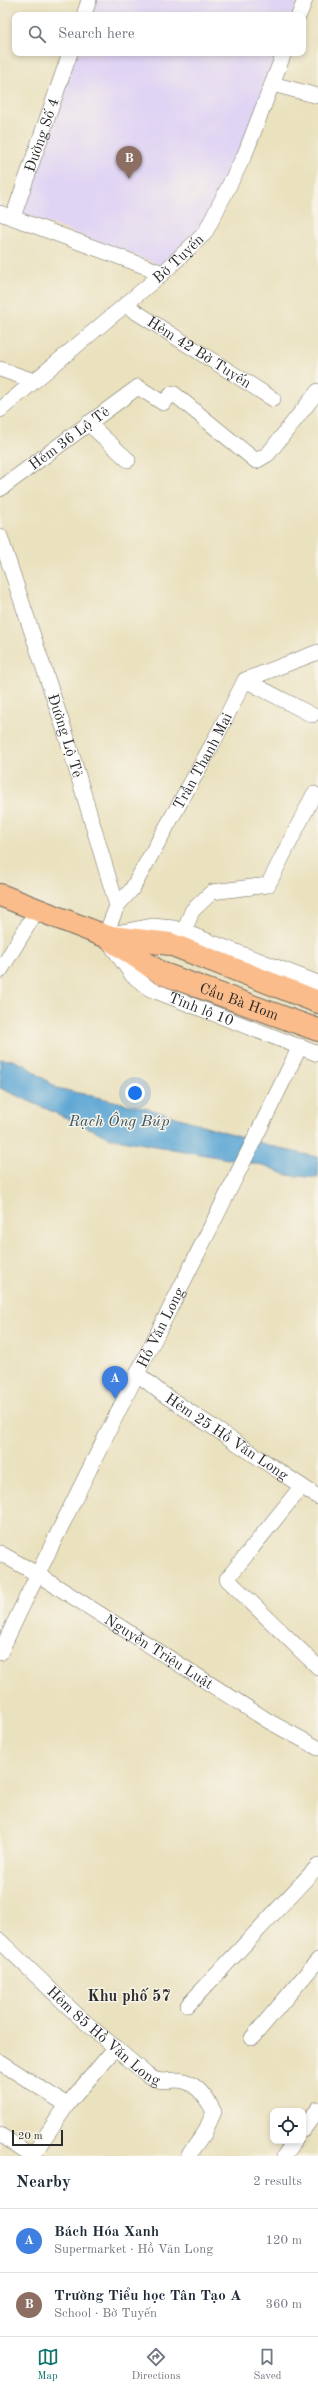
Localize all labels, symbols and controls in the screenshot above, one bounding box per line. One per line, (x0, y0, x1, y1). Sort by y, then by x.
search box (12, 12, 306, 56)
icon: search (26, 23, 48, 45)
text: Search here (58, 27, 135, 42)
street label: Đường Số 4 (23, 96, 63, 174)
pin: B (116, 146, 142, 179)
street label: Bờ Tuyến (151, 232, 207, 287)
street label: Hẻm 42 Bờ Tuyến (144, 315, 253, 392)
street label: Hẻm 36 Lộ Tẻ (27, 405, 113, 474)
street label: Đường Lộ Tẻ (44, 692, 84, 780)
street label: Trần Thanh Mại (172, 711, 236, 812)
street label: Cầu Bà Hom (197, 982, 280, 1024)
street label: Tỉnh lộ 10 (166, 991, 235, 1030)
your location (125, 1083, 145, 1103)
water label: Rạch Ông Búp (67, 1111, 170, 1130)
street label: Hồ Văn Long (135, 1286, 188, 1371)
pin: A (102, 1366, 128, 1399)
street label: Hẻm 25 Hồ Văn Long (162, 1392, 290, 1484)
street label: Nguyễn Triệu Luật (101, 1613, 215, 1693)
street label: Hẻm 85 Hồ Văn Long (43, 1984, 162, 2089)
district label: Khu phố 57 (87, 1987, 171, 2005)
map controls (270, 2108, 306, 2144)
button: locate (270, 2108, 306, 2144)
scale bar (12, 2128, 63, 2147)
text: 20 m (18, 2131, 43, 2142)
text: Nearby (16, 2174, 71, 2191)
text: 2 results (253, 2175, 302, 2188)
text: Bách Hóa Xanh (54, 2225, 159, 2240)
text: A (24, 2234, 34, 2247)
text: 120 m (265, 2234, 302, 2247)
text: Supermarket · Hồ Văn Long (54, 2243, 213, 2256)
text: Trường Tiểu học Tân Tạo A (54, 2289, 241, 2304)
text: B (24, 2298, 34, 2311)
text: 360 m (265, 2298, 302, 2311)
text: School · Bờ Tuyến (54, 2307, 157, 2320)
tab: Map (37, 2346, 59, 2384)
tab: Directions (132, 2346, 180, 2384)
tab: Saved (253, 2346, 281, 2384)

